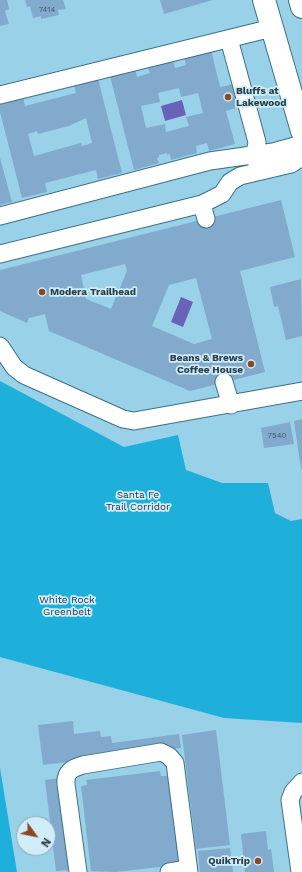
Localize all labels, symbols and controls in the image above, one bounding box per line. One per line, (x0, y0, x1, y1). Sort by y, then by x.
house number: 7414 (39, 5, 55, 15)
place label: Bluffs at Lakewood (236, 85, 287, 108)
marker: Bluffs at Lakewood (223, 92, 233, 102)
place label: Modera Trailhead (50, 286, 136, 298)
marker: Modera Trailhead (37, 287, 47, 297)
place label: Beans & Brews Coffee House (170, 352, 243, 376)
marker: Beans & Brews Coffee House (246, 359, 256, 369)
house number: 7540 (267, 431, 287, 441)
park label: Santa Fe Trail Corridor (106, 489, 170, 512)
park label: White Rock Greenbelt (39, 594, 95, 618)
north arrow (16, 816, 56, 856)
text: N (38, 835, 53, 849)
place label: QuikTrip (208, 855, 250, 867)
marker: QuikTrip (253, 856, 263, 866)

